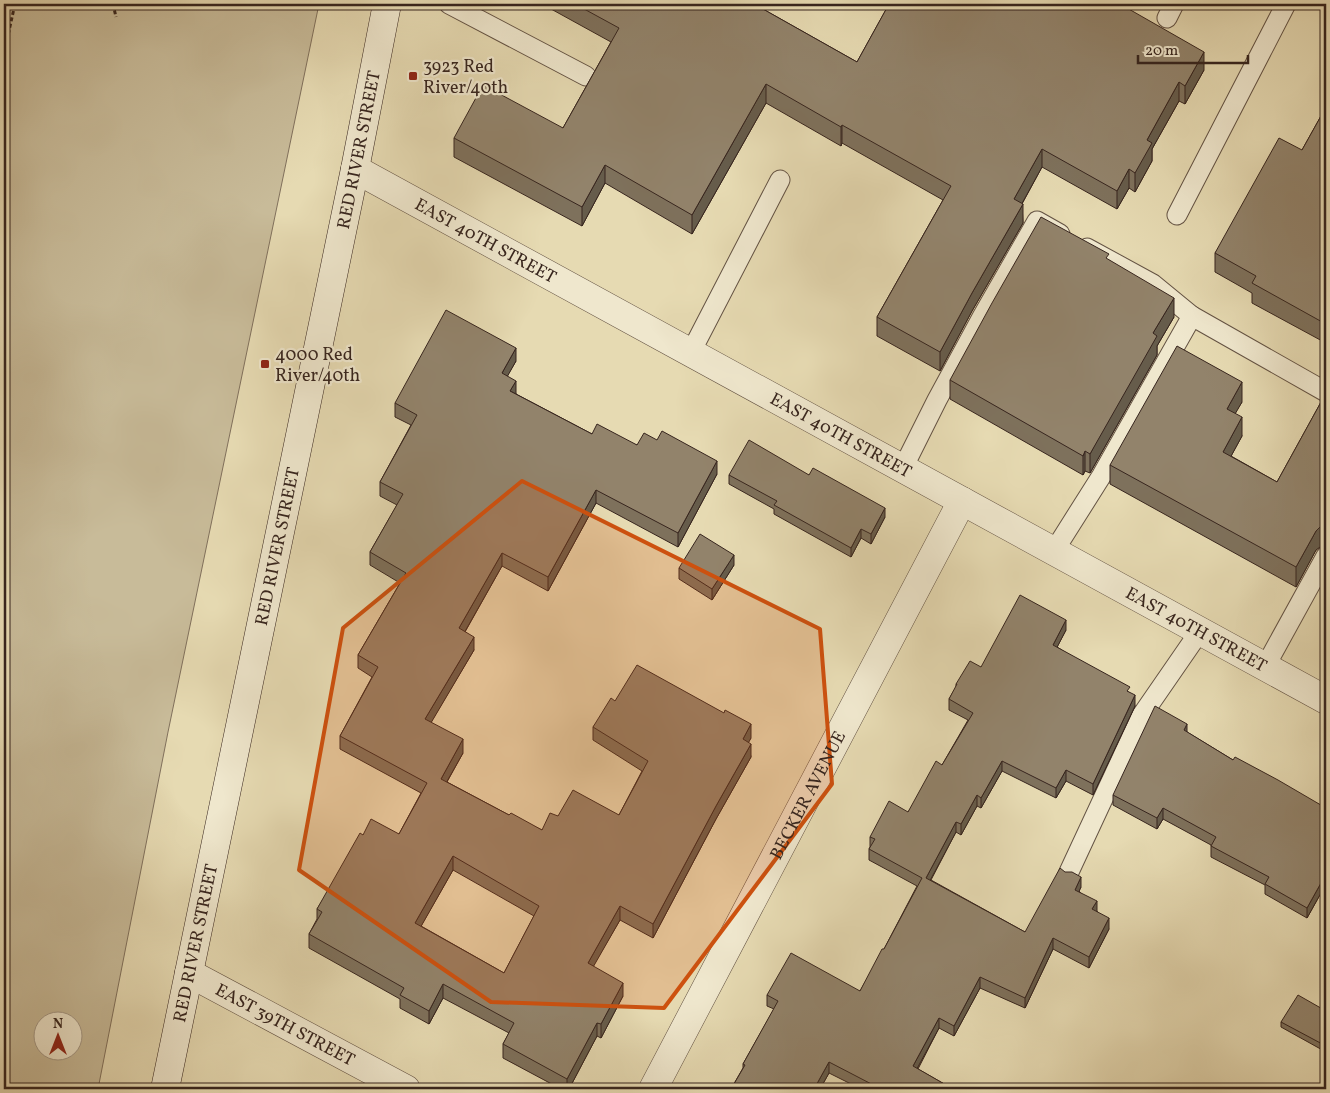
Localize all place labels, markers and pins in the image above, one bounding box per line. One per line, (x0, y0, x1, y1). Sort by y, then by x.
place label: 3923 Red River/40th (423, 55, 509, 101)
marker: 3923 Red River/40th (407, 70, 419, 82)
place label: 4000 Red River/40th (275, 343, 361, 389)
marker: 4000 Red River/40th (259, 358, 271, 370)

